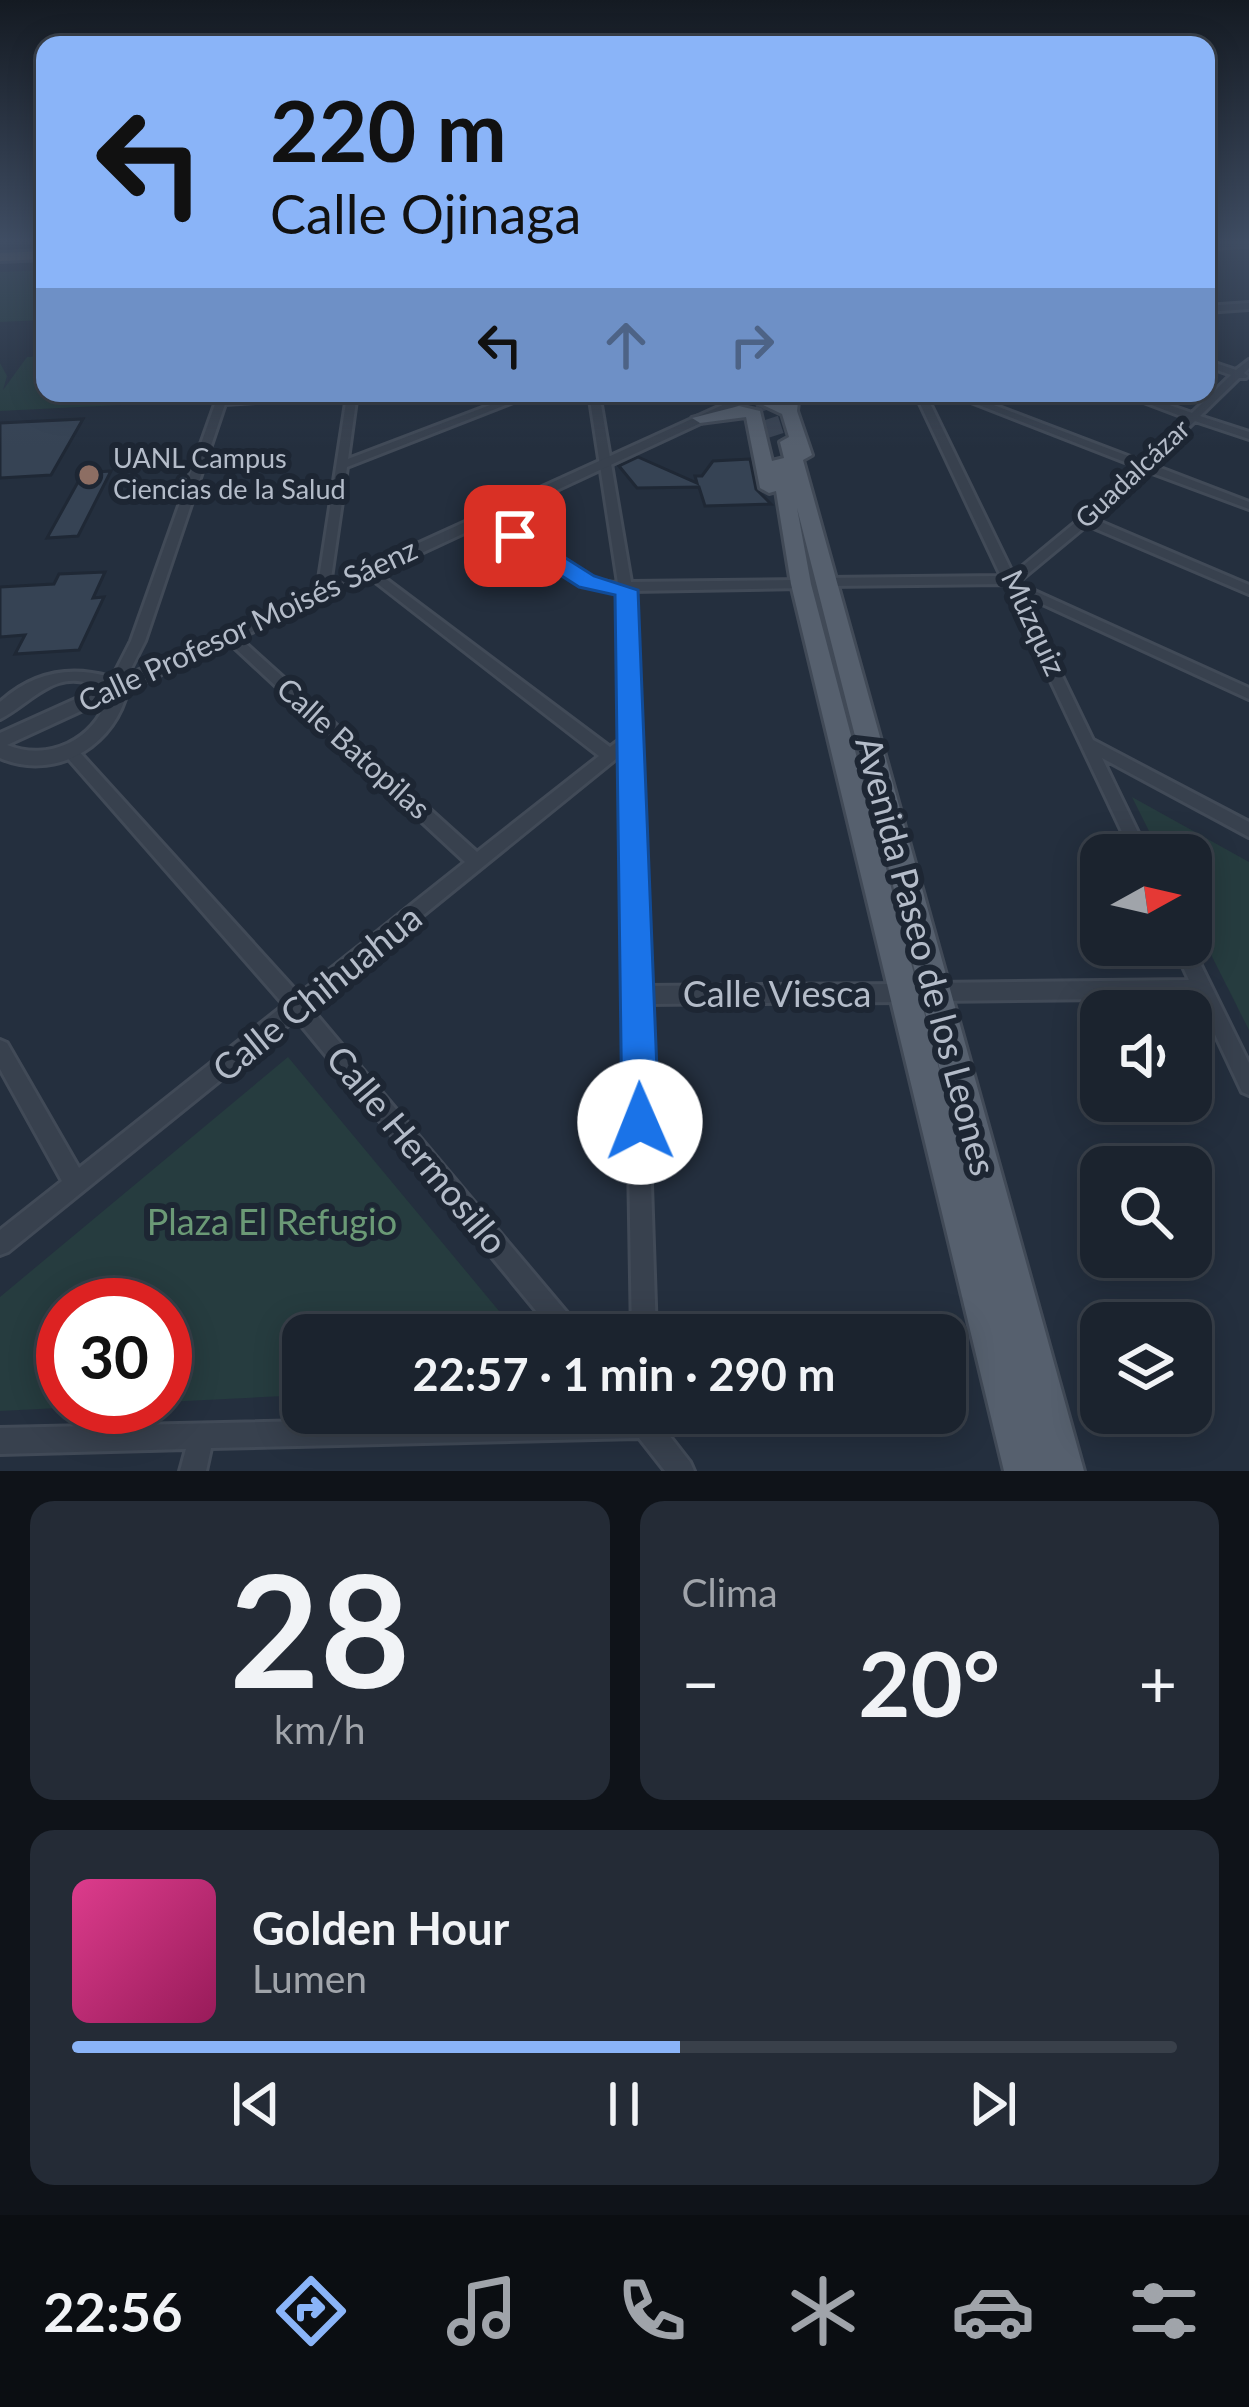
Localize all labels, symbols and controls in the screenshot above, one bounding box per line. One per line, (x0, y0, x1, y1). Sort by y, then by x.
text: 220 m (270, 79, 507, 180)
icon: left (72, 84, 228, 240)
text: Calle Ojinaga (270, 181, 581, 246)
icon: left (467, 312, 533, 378)
icon: ahead (593, 312, 659, 378)
icon: right (719, 312, 785, 378)
street label: Guadalcázar (1068, 411, 1196, 534)
place label: UANL Campus Ciencias de la Salud (113, 441, 346, 505)
marker: UANL Campus Ciencias de la Salud (76, 462, 102, 488)
pin (464, 485, 566, 587)
icon: arrive (482, 503, 548, 569)
street label: Calle Profesor Moisés Sáenz (72, 530, 422, 719)
street label: Múzquiz (995, 564, 1075, 680)
street label: Calle Batopilas (271, 670, 438, 826)
street label: Avenida Paseo de los Leones (847, 731, 1007, 1180)
north arrow (1080, 834, 1212, 966)
map controls (1080, 834, 1212, 1434)
street label: Calle Chihuahua (203, 895, 430, 1090)
street label: Calle Viesca (683, 971, 871, 1015)
button: sound (1080, 990, 1212, 1122)
street label: Calle Hermosillo (318, 1036, 517, 1262)
position arrow (577, 1059, 703, 1185)
button: search (1080, 1146, 1212, 1278)
park label: Plaza El Refugio (147, 1199, 397, 1243)
speed limit sign: 30 (36, 1278, 192, 1434)
button: layers (1080, 1302, 1212, 1434)
text: 22:57 · 1 min · 290 m (413, 1347, 835, 1401)
text: 28 (229, 1534, 410, 1721)
text: Clima (682, 1569, 778, 1615)
text: 20° (858, 1628, 1000, 1736)
text: − (682, 1643, 720, 1722)
text: + (1139, 1643, 1177, 1722)
text: km/h (274, 1706, 365, 1752)
text: Golden Hour (252, 1901, 509, 1955)
text: Lumen (252, 1955, 367, 2001)
icon: previous (223, 2071, 289, 2137)
icon: pause (591, 2071, 657, 2137)
icon: next (960, 2071, 1026, 2137)
icon: directions (269, 2269, 353, 2353)
icon: music (440, 2269, 524, 2353)
icon: phone (610, 2269, 694, 2353)
icon: climate (781, 2269, 865, 2353)
icon: car (951, 2269, 1035, 2353)
icon: filters (1122, 2269, 1206, 2353)
text: 22:56 (43, 2279, 182, 2344)

